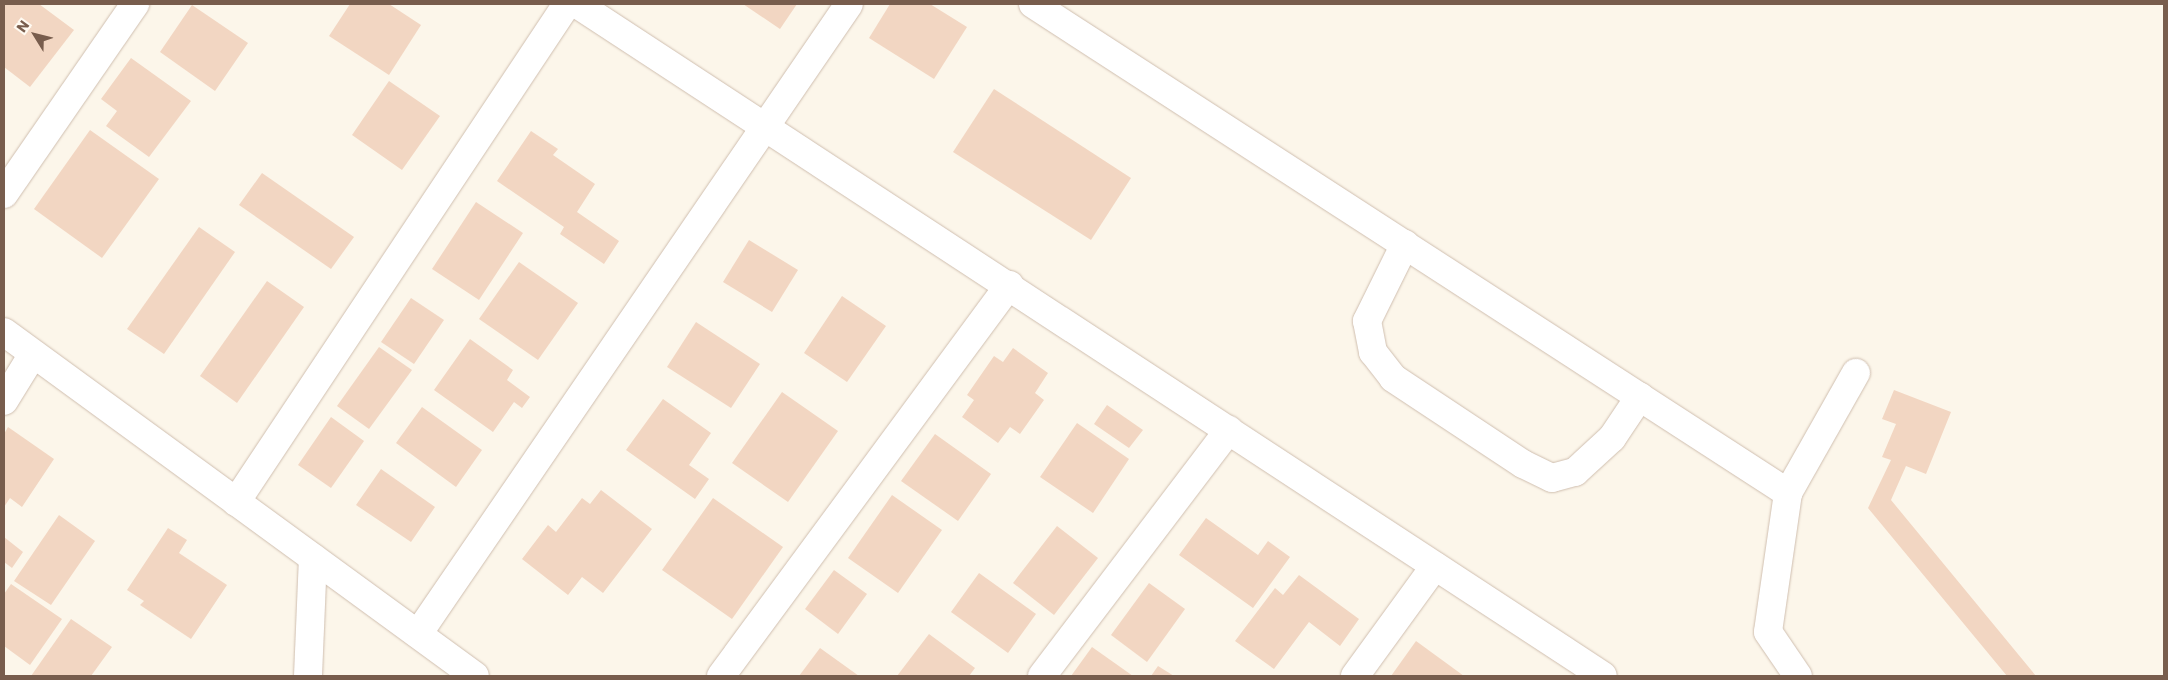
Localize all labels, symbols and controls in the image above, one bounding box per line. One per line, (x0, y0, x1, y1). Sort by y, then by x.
north arrow (10, 10, 60, 60)
text: N (12, 16, 34, 36)

